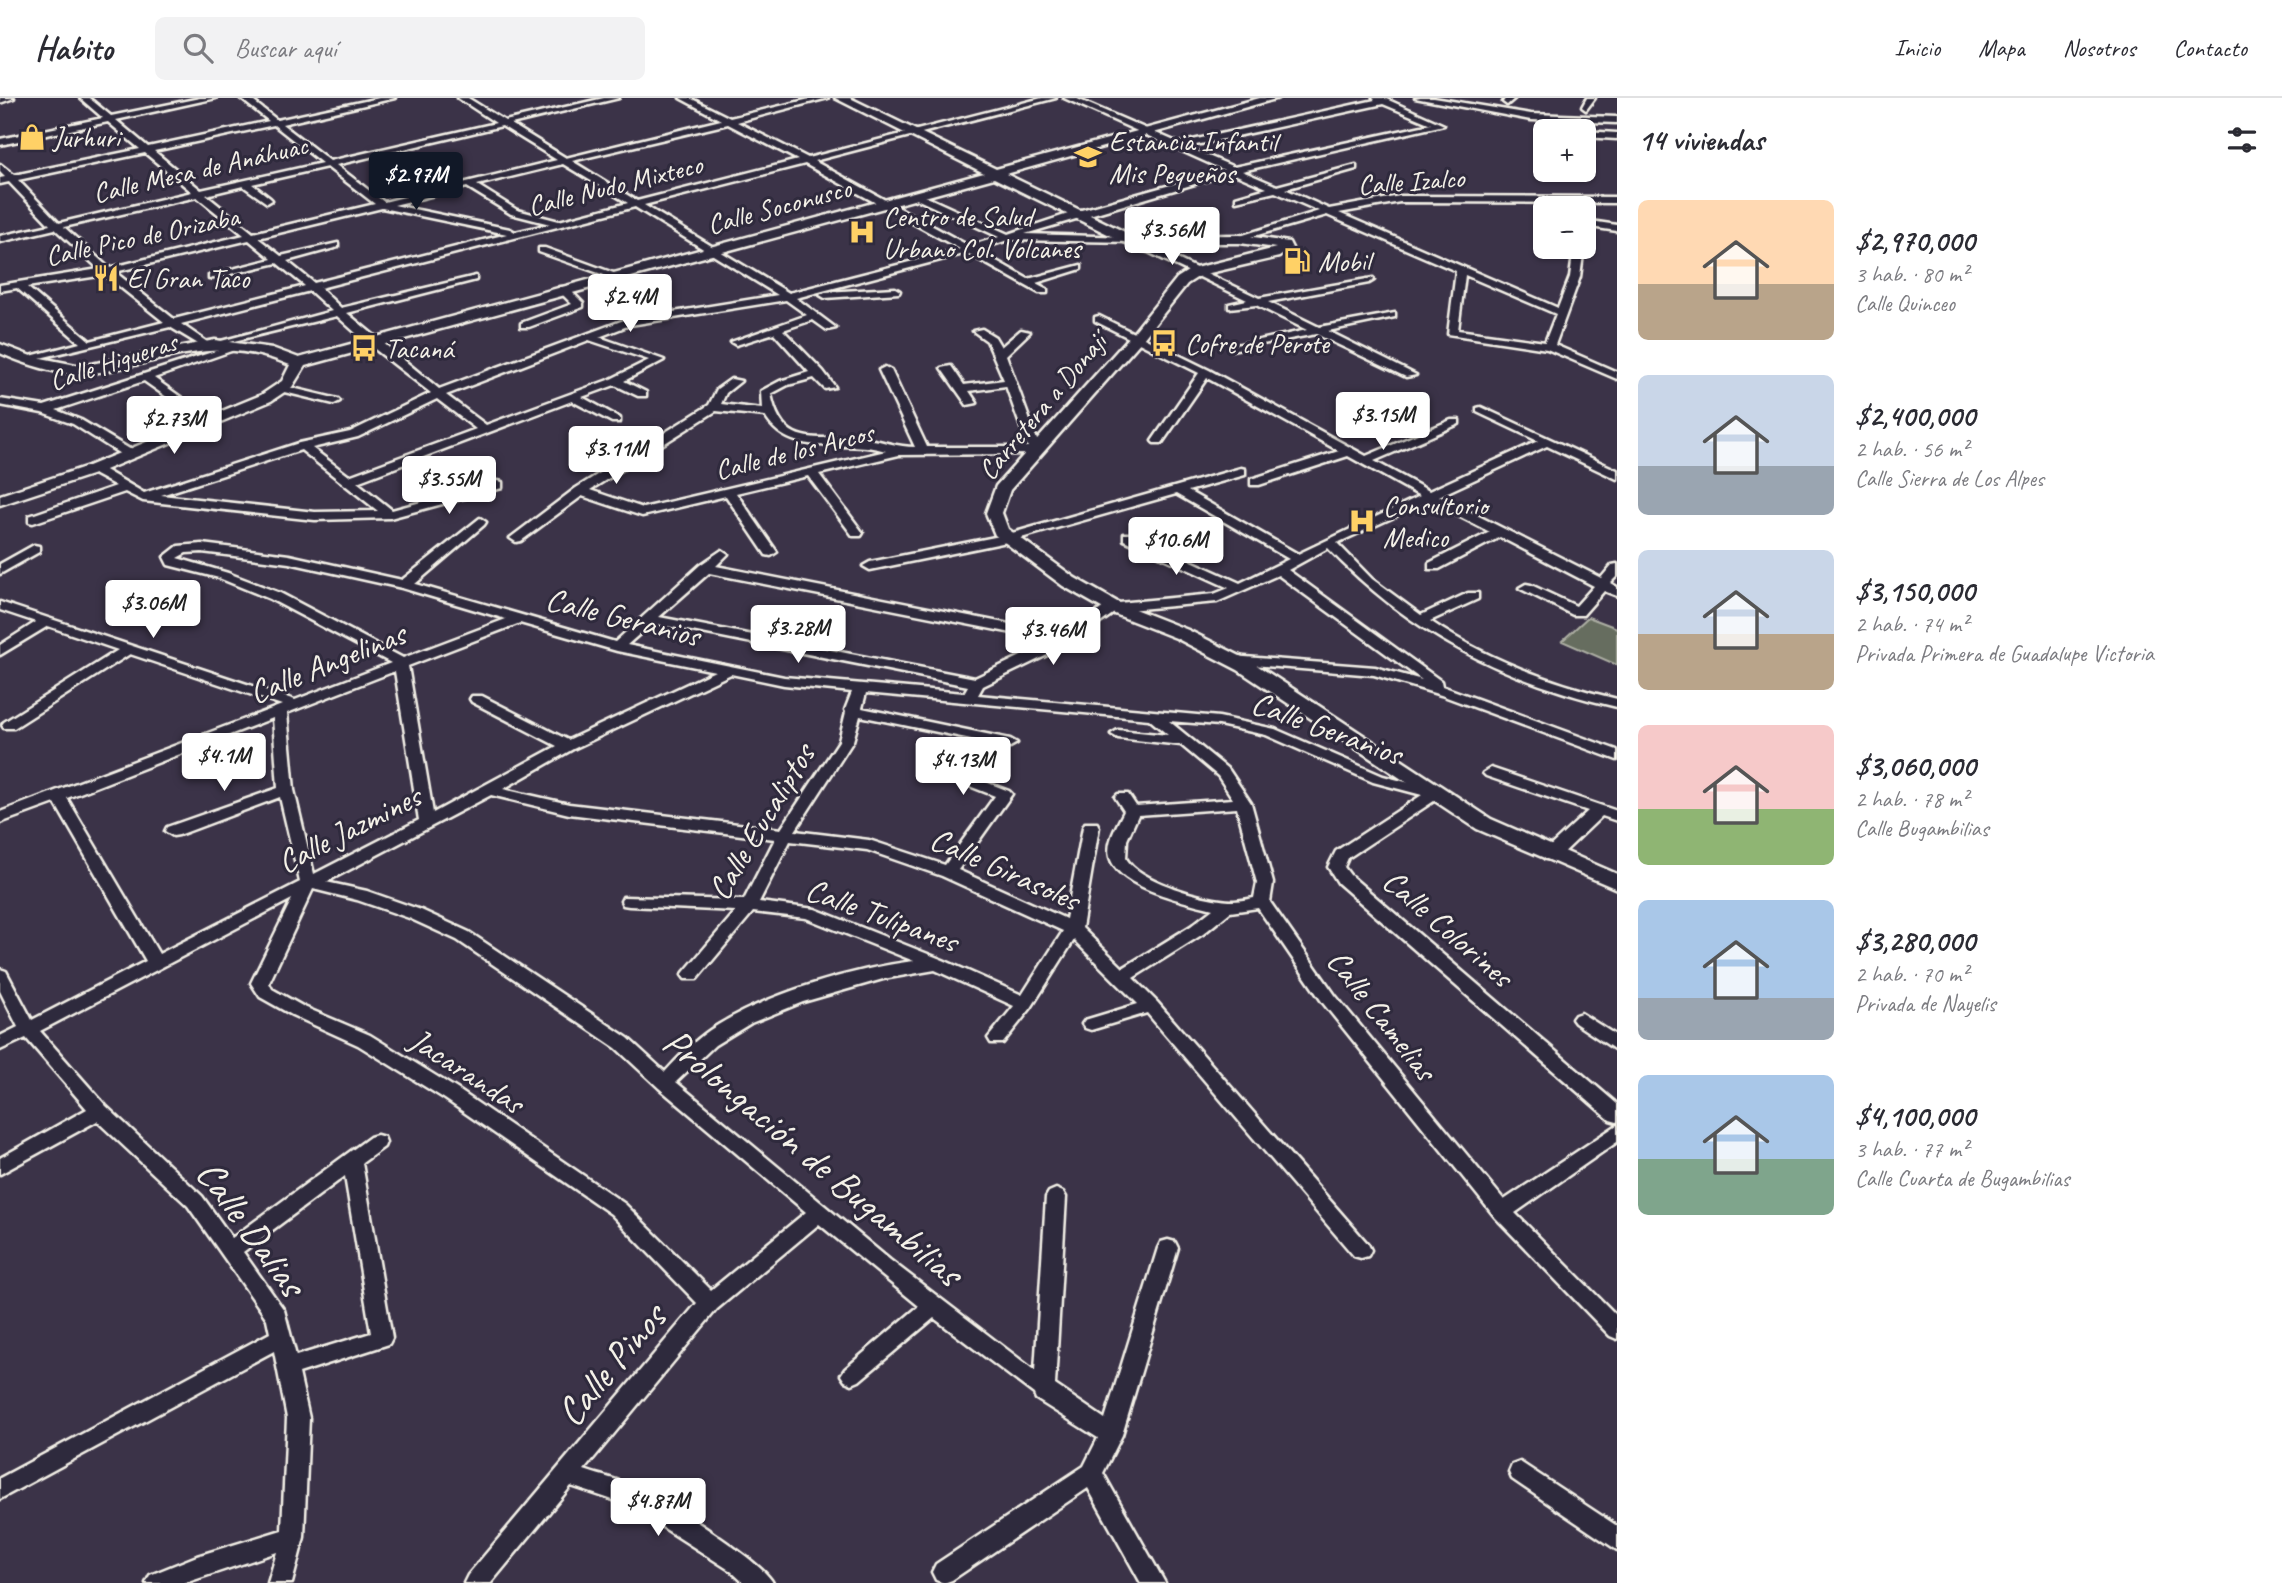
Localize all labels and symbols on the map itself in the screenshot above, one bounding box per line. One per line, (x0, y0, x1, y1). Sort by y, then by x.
place label: Jurhuri (51, 120, 124, 155)
shop icon: Jurhuri (17, 122, 47, 152)
place label: Estancia Infantil Mis Pequeños (1109, 124, 1282, 191)
street label: Calle Mesa de Anáhuac (89, 127, 312, 211)
school or university icon: Estancia Infantil Mis Pequeños (1073, 142, 1103, 172)
street label: Calle Nudo Mixteco (524, 146, 708, 224)
pin: $2.97M (359, 152, 473, 212)
street label: Calle Izalco (1357, 160, 1468, 202)
street label: Calle Soconusco (703, 169, 857, 242)
street label: Calle Pico de Orizaba (42, 198, 244, 274)
place label: Centro de Salud Urbano Col. Volcanes (883, 199, 1083, 266)
pin: $3.56M (1115, 208, 1229, 267)
hospital icon: Centro de Salud Urbano Col. Volcanes (847, 217, 877, 247)
place label: Mobil (1318, 244, 1375, 279)
fuel station icon: Mobil (1282, 246, 1312, 276)
place label: El Gran Taco (127, 261, 252, 296)
restaurant icon: El Gran Taco (91, 263, 121, 293)
pin: $2.4M (581, 274, 679, 334)
street label: Carretera a Donají (970, 321, 1118, 487)
street label: Calle Higueras (45, 323, 184, 398)
place label: Cofre de Perote (1185, 326, 1331, 361)
bus stop icon: Cofre de Perote (1149, 328, 1179, 358)
place label: Tacaná (385, 331, 456, 366)
bus stop icon: Tacaná (349, 333, 379, 363)
pin: $3.15M (1326, 392, 1440, 452)
pin: $2.73M (117, 396, 231, 456)
street label: Calle de los Arcos (711, 414, 879, 488)
pin: $3.11M (559, 426, 673, 486)
pin: $3.55M (392, 456, 506, 516)
place label: Consultorio Medico (1383, 488, 1491, 555)
hospital icon: Consultorio Medico (1347, 506, 1377, 536)
pin: $10.6M (1119, 518, 1233, 577)
street label: Calle Geranios (542, 578, 707, 657)
pin: $3.06M (96, 580, 210, 640)
pin: $3.28M (741, 606, 855, 665)
pin: $3.46M (996, 608, 1110, 667)
street label: Calle Angelinas (243, 612, 414, 713)
street label: Calle Geranios (1246, 681, 1411, 776)
pin: $4.1M (175, 734, 273, 793)
street label: Calle Eucaliptos (698, 734, 825, 908)
pin: $4.13M (906, 738, 1020, 797)
street label: Calle Jazmines (270, 774, 430, 883)
street label: Calle Girasoles (924, 817, 1089, 922)
street label: Calle Colorines (1374, 860, 1524, 998)
street label: Calle Tulipanes (800, 868, 966, 963)
street label: Calle Camelias (1318, 941, 1448, 1091)
street label: Jacarandas (400, 1017, 534, 1125)
street label: Prolongación de Bugambilias (653, 1017, 976, 1299)
street label: Calle Dalias (185, 1150, 319, 1309)
street label: Calle Pinos (545, 1291, 679, 1436)
pin: $4.87M (601, 1478, 715, 1538)

